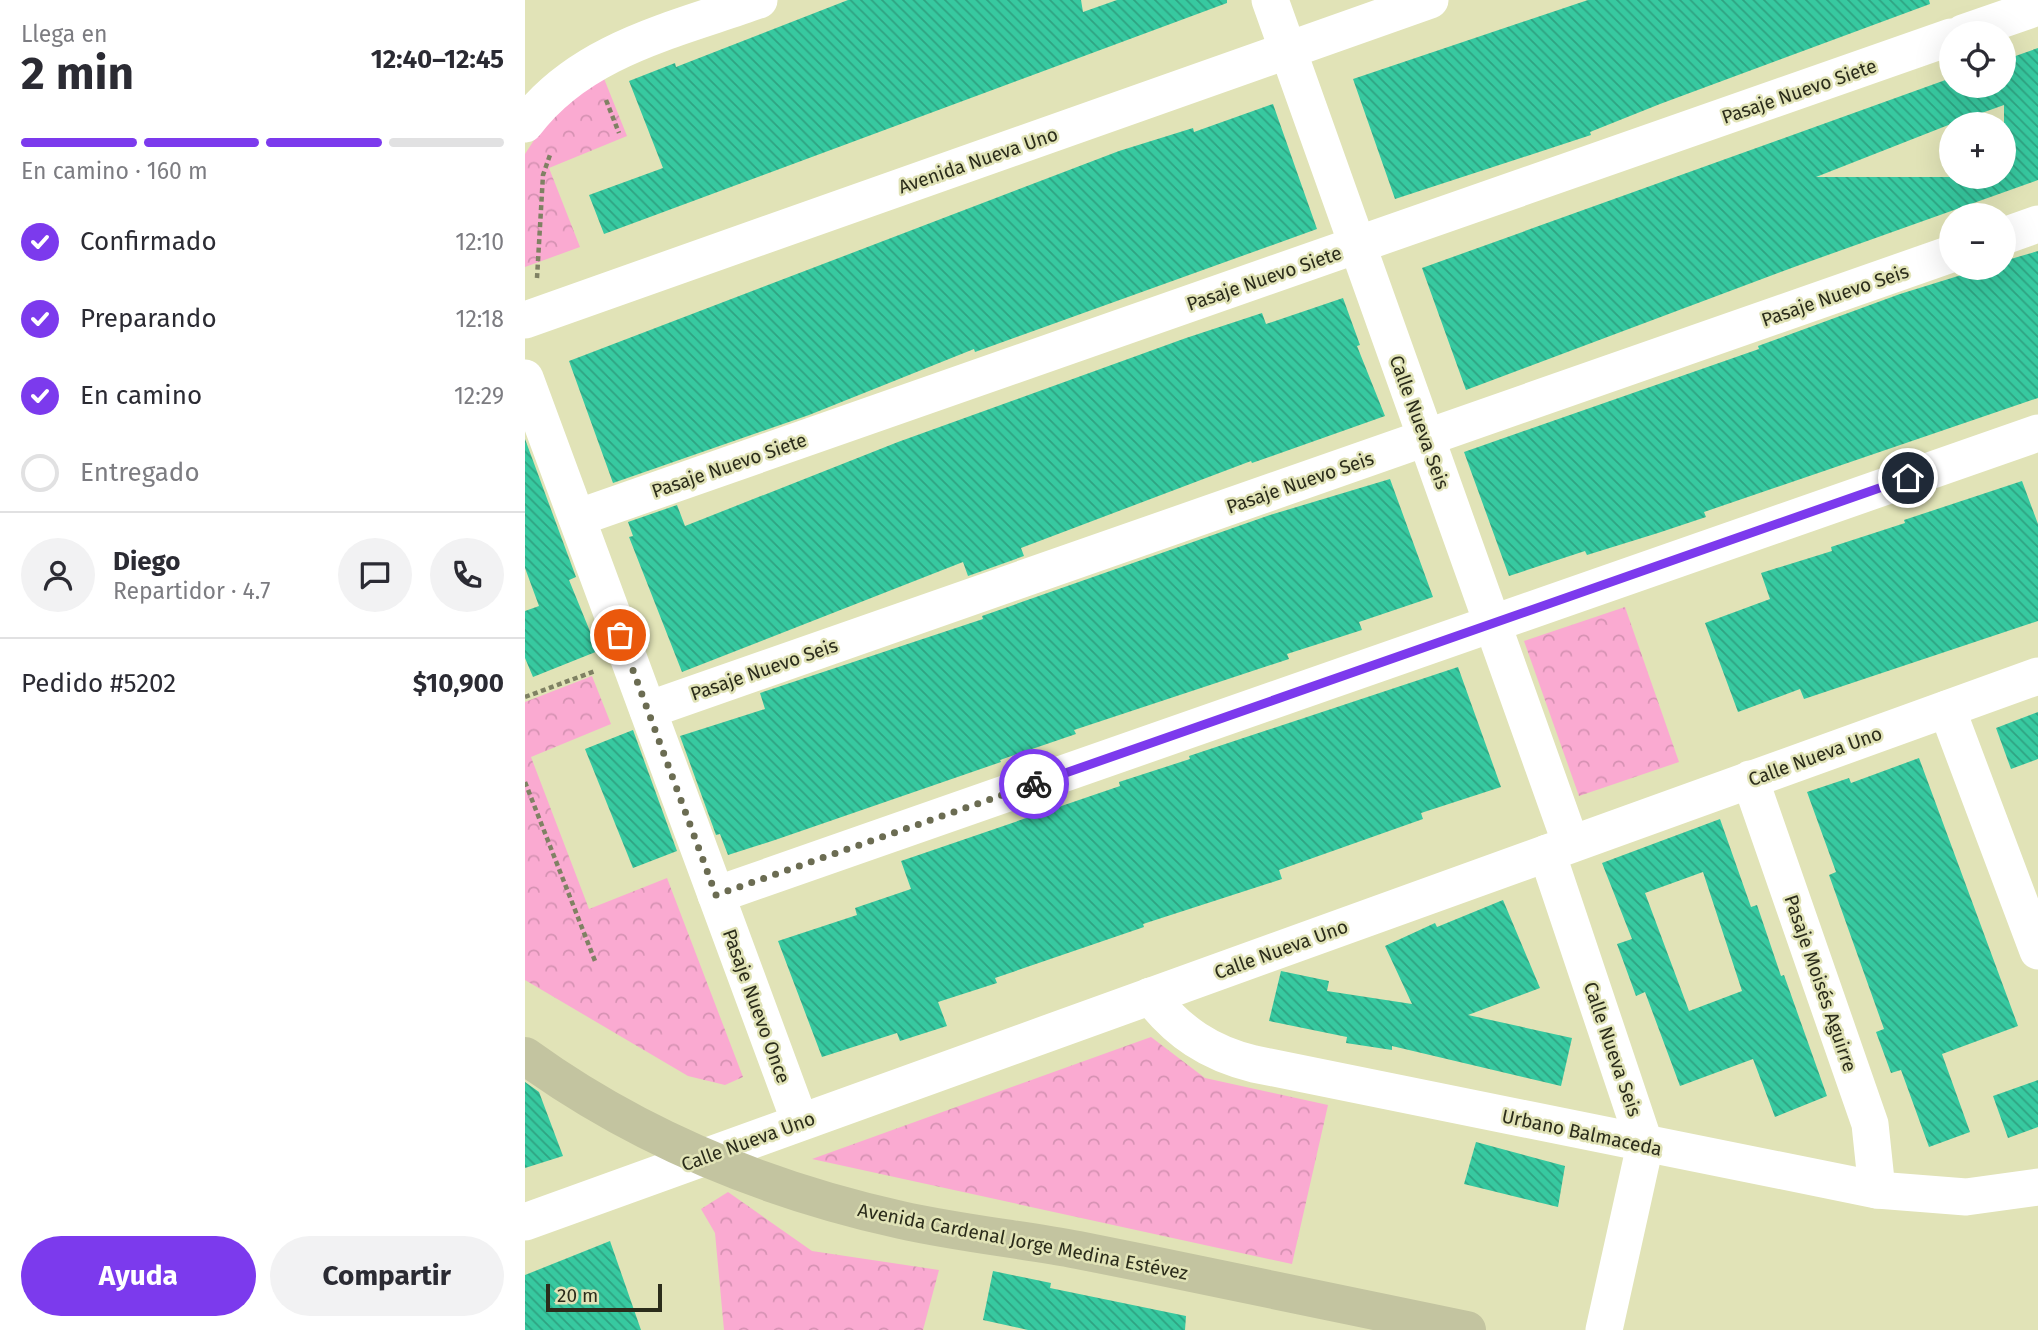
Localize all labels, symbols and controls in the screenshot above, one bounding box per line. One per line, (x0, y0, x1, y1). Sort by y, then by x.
text: Llega en (21, 20, 107, 48)
map controls (1939, 21, 2016, 280)
button: locate (1939, 21, 2016, 98)
text: 12:40–12:45 (371, 44, 504, 75)
text: 2 min (21, 46, 134, 101)
street label: Pasaje Nuevo Siete (1719, 54, 1880, 129)
button: + (1939, 112, 2016, 189)
street label: Avenida Nueva Uno (895, 122, 1061, 199)
text: En camino · 160 m (21, 157, 208, 185)
button: − (1939, 203, 2016, 280)
icon: check (21, 223, 59, 261)
text: Confirmado (80, 226, 217, 257)
text: 12:10 (455, 228, 504, 256)
street label: Pasaje Nuevo Siete (1184, 241, 1345, 316)
street label: Pasaje Nuevo Seis (1758, 259, 1912, 331)
icon: check (21, 300, 59, 338)
text: Preparando (80, 303, 217, 334)
text: 12:18 (455, 305, 504, 333)
street label: Calle Nueva Seis (1385, 352, 1454, 492)
icon: check (21, 377, 59, 415)
text: En camino (80, 380, 202, 411)
text: 12:29 (454, 382, 504, 410)
street label: Pasaje Nuevo Siete (649, 428, 810, 503)
street label: Pasaje Nuevo Seis (1223, 446, 1377, 518)
pin (1878, 448, 1938, 508)
text: Entregado (80, 457, 200, 488)
icon: home (1889, 459, 1927, 497)
button: person (21, 538, 95, 612)
button: chat (338, 538, 412, 612)
button: phone (430, 538, 504, 612)
text: Diego (113, 546, 181, 577)
text: Repartidor · 4.7 (113, 577, 270, 605)
pin (590, 605, 650, 665)
icon: bag (601, 616, 639, 654)
street label: Pasaje Nuevo Seis (687, 633, 841, 705)
text: Pedido #5202 (21, 668, 176, 699)
text: $10,900 (413, 668, 504, 699)
street label: Calle Nueva Uno (1745, 722, 1885, 791)
courier (999, 749, 1069, 819)
icon: bike (1015, 765, 1053, 803)
street label: Pasaje Moisés Aguirre (1779, 892, 1862, 1075)
street label: Calle Nueva Uno (1211, 915, 1351, 984)
street label: Pasaje Nuevo Once (718, 926, 795, 1087)
street label: Calle Nueva Seis (1579, 979, 1646, 1120)
street label: Urbano Balmaceda (1500, 1104, 1664, 1161)
street label: Calle Nueva Uno (678, 1107, 818, 1176)
street label: Avenida Cardenal Jorge Medina Estévez (856, 1198, 1190, 1285)
button: Ayuda (21, 1236, 256, 1316)
button: Compartir (270, 1236, 504, 1316)
scale bar (546, 1281, 661, 1313)
text: 20 m (557, 1284, 598, 1307)

